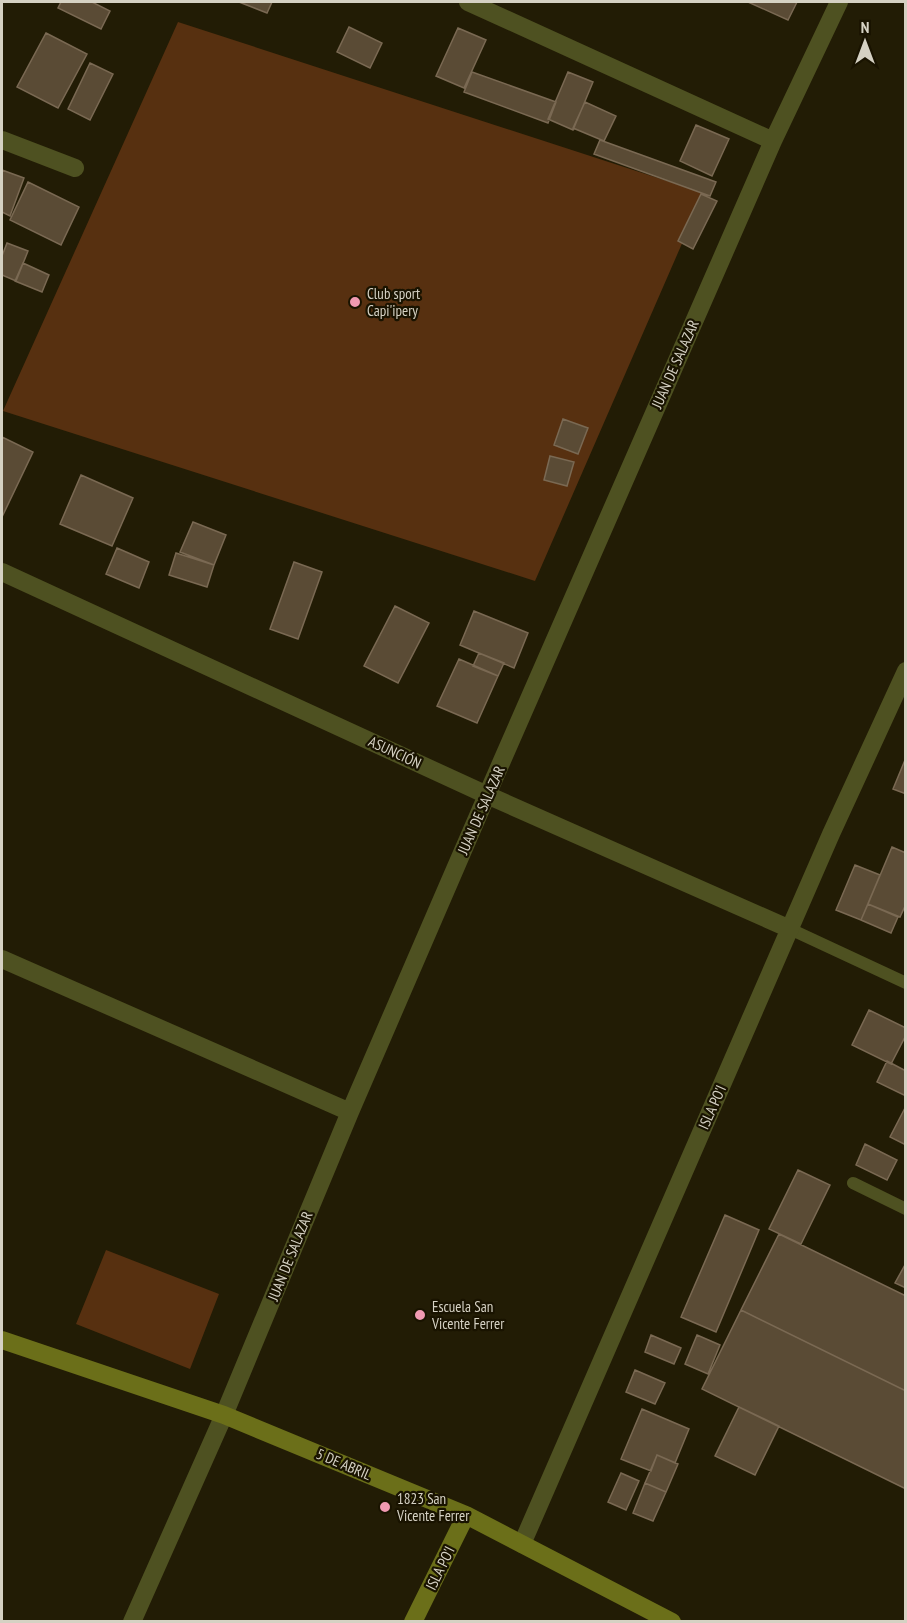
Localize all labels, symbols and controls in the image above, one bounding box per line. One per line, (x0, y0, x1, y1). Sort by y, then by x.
north arrow (835, 12, 895, 72)
text: N (861, 17, 869, 37)
place label: Club sport Capi'ipery (367, 284, 420, 320)
marker: Club sport Capi'ipery (348, 295, 362, 309)
street label: JUAN DE SALAZAR (647, 317, 703, 412)
street label: ASUNCIÓN (366, 732, 424, 772)
street label: JUAN DE SALAZAR (453, 763, 509, 858)
street label: ISLA PO'I (694, 1082, 730, 1132)
street label: JUAN DE SALAZAR (263, 1209, 317, 1304)
place label: Escuela San Vicente Ferrer (431, 1297, 505, 1333)
marker: Escuela San Vicente Ferrer (413, 1308, 427, 1322)
street label: 5 DE ABRIL (314, 1444, 375, 1484)
place label: 1823 San Vicente Ferrer (396, 1489, 470, 1525)
marker: 1823 San Vicente Ferrer (378, 1500, 392, 1514)
street label: ISLA PO'I (421, 1543, 459, 1593)

